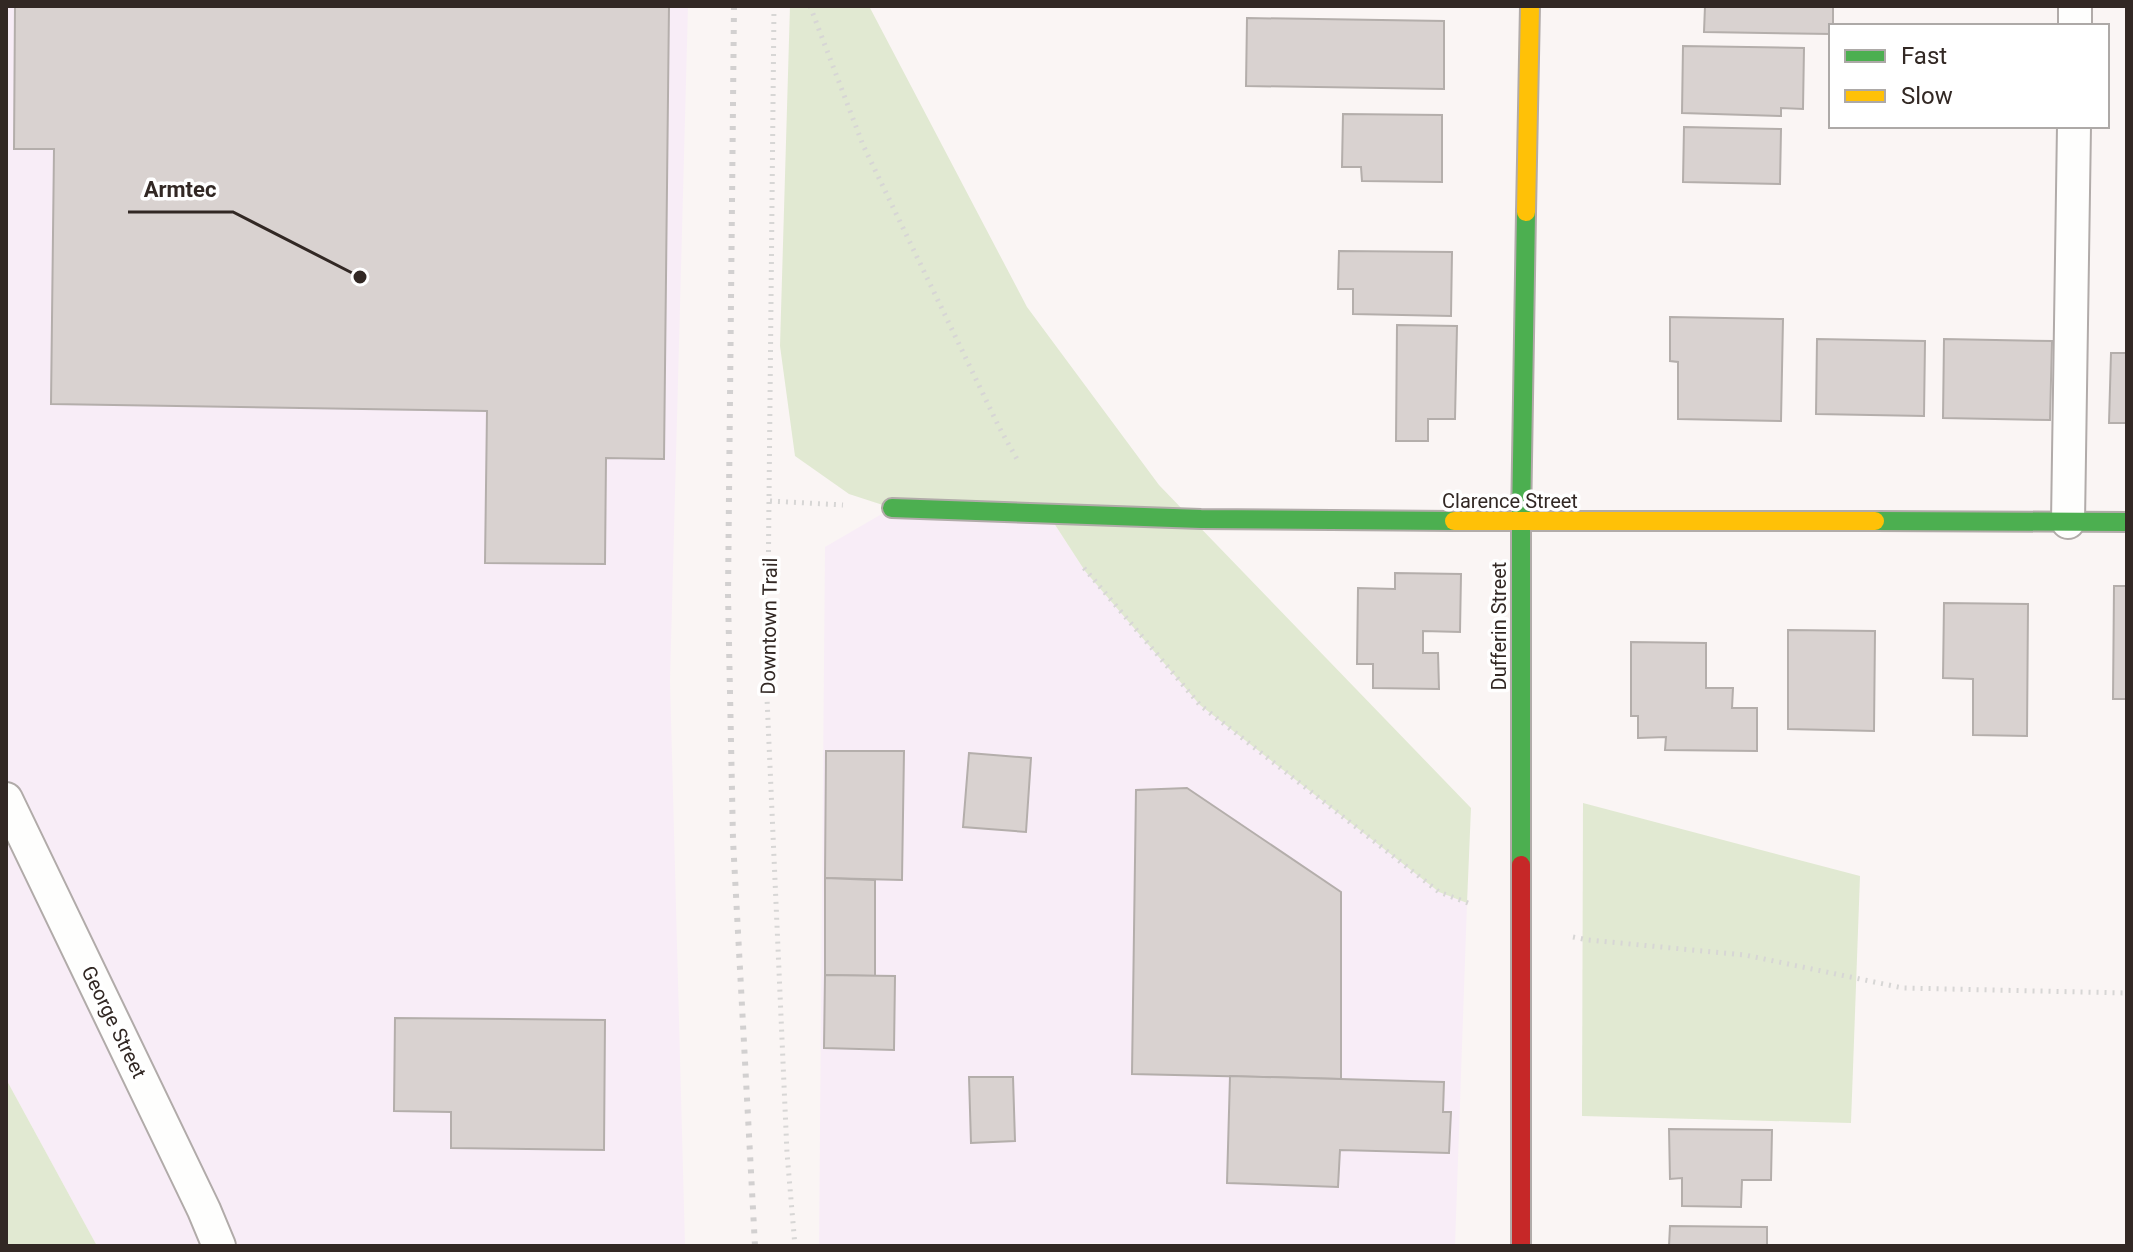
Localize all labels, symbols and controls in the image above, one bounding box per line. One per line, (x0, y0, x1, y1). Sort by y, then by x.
legend (1829, 24, 2109, 128)
text: Fast (1901, 42, 1947, 70)
text: Slow (1901, 82, 1953, 110)
callout: Armtec (128, 166, 233, 212)
text: Armtec (144, 177, 216, 202)
street label: Clarence Street (1442, 489, 1578, 513)
street label: Downtown Trail (756, 557, 782, 695)
street label: Dufferin Street (1487, 562, 1511, 690)
street label: George Street (77, 962, 151, 1082)

